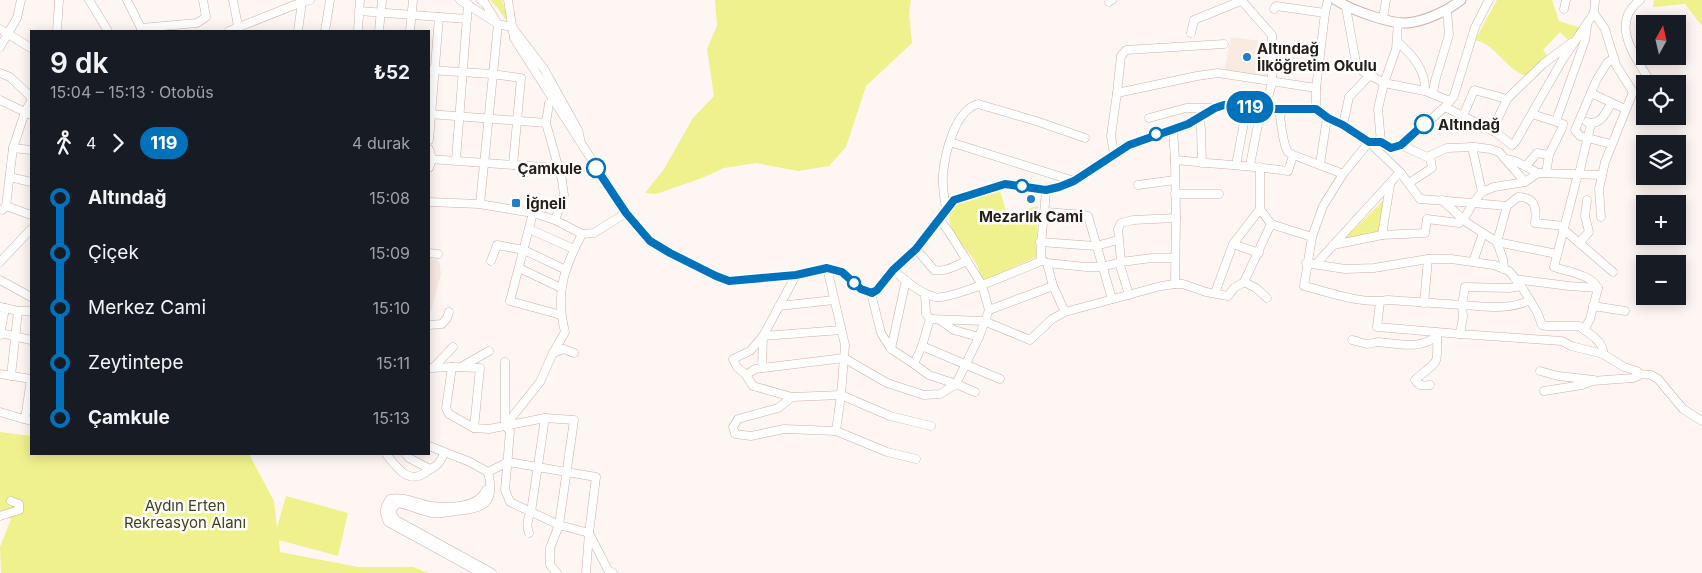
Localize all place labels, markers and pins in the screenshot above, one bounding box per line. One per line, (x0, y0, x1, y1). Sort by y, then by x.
place label: Altındağ İlköğretim Okulu (1257, 39, 1377, 75)
marker: Altındağ İlköğretim Okulu (1241, 51, 1253, 63)
marker: Altındağ (1414, 114, 1434, 134)
place label: Altındağ (1438, 115, 1500, 134)
unlabelled marker (1149, 127, 1163, 141)
marker: Çamkule (586, 158, 606, 178)
place label: Çamkule (517, 159, 582, 178)
unlabelled marker (1015, 179, 1029, 193)
marker: Mezarlık Cami (1025, 193, 1037, 205)
place label: İğneli (526, 194, 566, 213)
marker: İğneli (510, 197, 522, 209)
place label: Mezarlık Cami (979, 207, 1083, 226)
unlabelled marker (847, 276, 861, 290)

